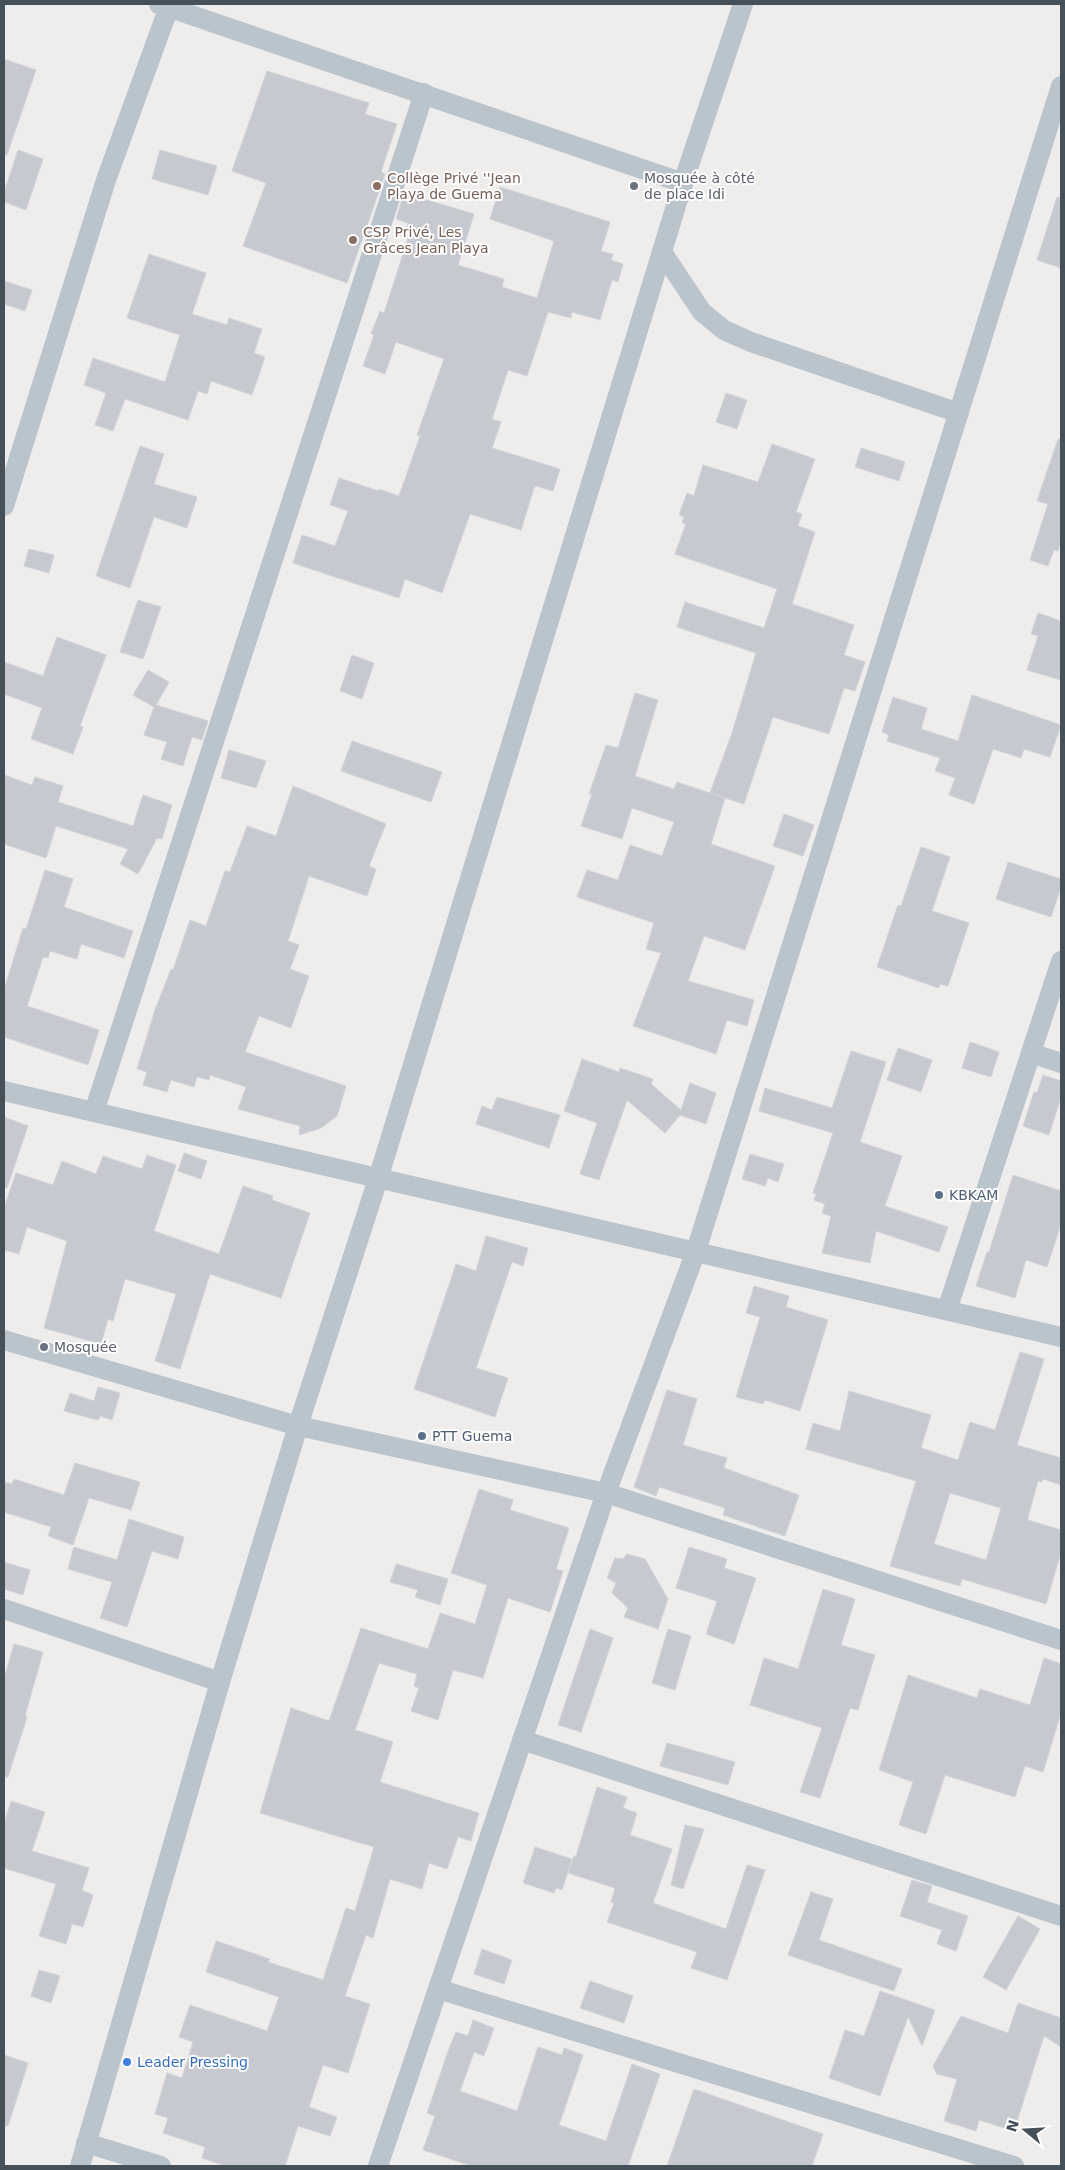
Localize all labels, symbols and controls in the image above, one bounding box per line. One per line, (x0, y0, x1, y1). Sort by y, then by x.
place label: Collège Privé ''Jean Playa de Guema (387, 170, 521, 202)
place label: Mosquée à côté de place Idi (644, 170, 755, 202)
marker: Collège Privé ''Jean Playa de Guema (371, 180, 383, 192)
marker: Mosquée à côté de place Idi (628, 180, 640, 192)
place label: CSP Privé, Les Grâces Jean Playa (363, 224, 489, 256)
marker: CSP Privé, Les Grâces Jean Playa (347, 234, 359, 246)
place label: KBKAM (949, 1187, 998, 1203)
marker: KBKAM (933, 1189, 945, 1201)
place label: Mosquée (54, 1339, 117, 1355)
marker: Mosquée (38, 1341, 50, 1353)
place label: PTT Guema (432, 1428, 512, 1444)
marker: PTT Guema (416, 1430, 428, 1442)
place label: Leader Pressing (137, 2054, 248, 2070)
marker: Leader Pressing (121, 2056, 133, 2068)
north arrow (1000, 2105, 1050, 2155)
text: N (1003, 2118, 1022, 2134)

